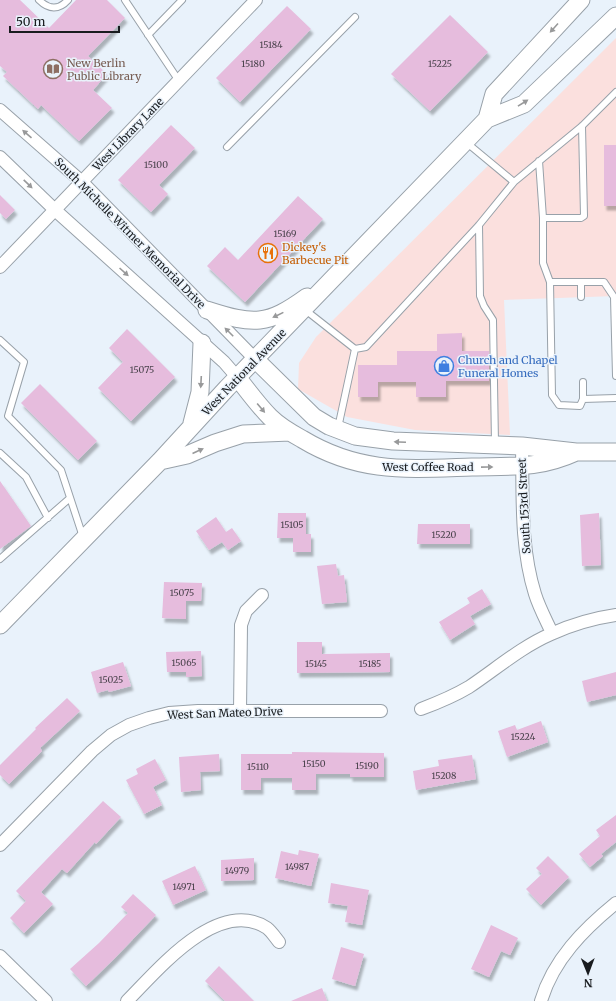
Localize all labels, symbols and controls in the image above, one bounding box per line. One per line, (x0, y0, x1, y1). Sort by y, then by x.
scale bar (10, 8, 119, 34)
text: 50 m (16, 14, 45, 29)
one-way arrow (550, 24, 559, 33)
house number: 15184 (259, 39, 283, 50)
place label: New Berlin Public Library (67, 56, 142, 83)
library icon: New Berlin Public Library (42, 58, 64, 80)
house number: 15180 (241, 58, 265, 69)
house number: 15225 (428, 58, 452, 69)
street label: West Library Lane (89, 94, 167, 174)
one-way arrow (517, 100, 528, 107)
one-way arrow (22, 129, 32, 138)
street label: South Michelle Witmer Memorial Drive (52, 155, 209, 312)
house number: 15100 (144, 159, 168, 170)
one-way arrow (23, 179, 33, 189)
house number: 15169 (274, 228, 296, 239)
place label: Dickey's Barbecue Pit (282, 240, 349, 267)
restaurant icon: Dickey's Barbecue Pit (257, 242, 279, 264)
one-way arrow (118, 268, 129, 277)
one-way arrow (272, 312, 283, 318)
street label: West National Avenue (198, 326, 289, 419)
one-way arrow (224, 327, 234, 337)
place label: Church and Chapel Funeral Homes (458, 353, 558, 380)
shop icon: Church and Chapel Funeral Homes (433, 355, 455, 377)
house number: 15075 (130, 364, 154, 375)
one-way arrow (198, 376, 205, 388)
one-way arrow (257, 403, 266, 413)
one-way arrow (394, 438, 406, 445)
one-way arrow (192, 448, 203, 454)
street label: South 153rd Street (514, 457, 533, 554)
street label: West Coffee Road (381, 460, 474, 474)
one-way arrow (481, 464, 494, 470)
house number: 15105 (280, 519, 304, 530)
house number: 15220 (432, 529, 457, 540)
house number: 15075 (170, 587, 194, 598)
house number: 15065 (171, 657, 197, 668)
house number: 15145 (305, 658, 327, 669)
house number: 15185 (359, 658, 381, 669)
house number: 15025 (99, 674, 123, 685)
street label: West San Mateo Drive (166, 704, 283, 722)
house number: 15224 (511, 731, 536, 742)
house number: 15150 (302, 758, 326, 769)
house number: 15190 (355, 760, 379, 771)
house number: 15110 (247, 761, 269, 772)
house number: 15208 (432, 770, 456, 781)
house number: 14987 (285, 861, 309, 872)
house number: 14979 (225, 865, 249, 876)
house number: 14971 (173, 881, 195, 892)
north arrow (568, 953, 608, 993)
text: N (583, 976, 593, 990)

